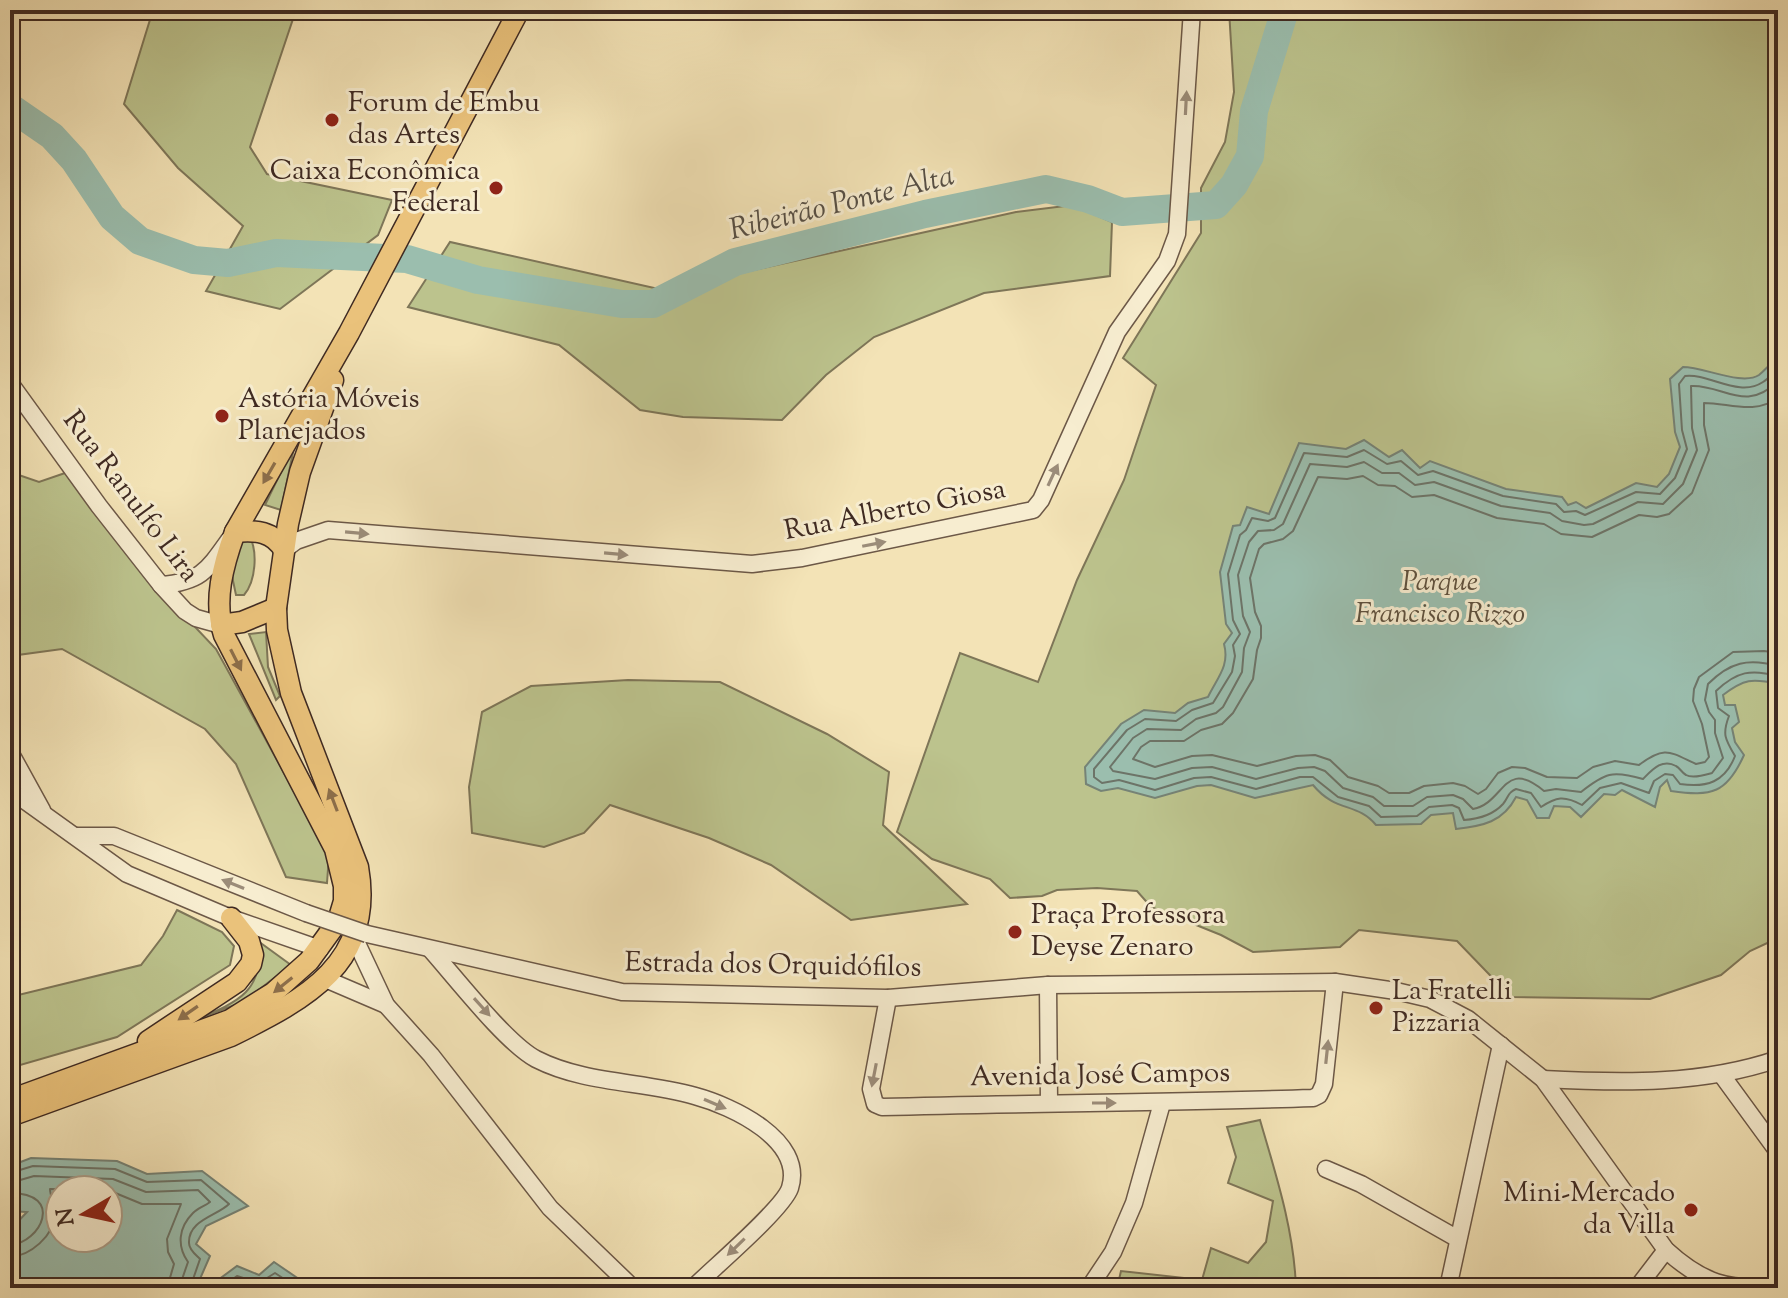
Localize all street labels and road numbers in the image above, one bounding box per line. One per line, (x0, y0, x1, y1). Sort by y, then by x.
street label: Rua Ranulfo Lira (52, 403, 208, 591)
street label: Rua Alberto Giosa (781, 470, 1009, 552)
street label: Estrada dos Orquidófilos (624, 943, 922, 989)
street label: Avenida José Campos (969, 1054, 1231, 1098)

